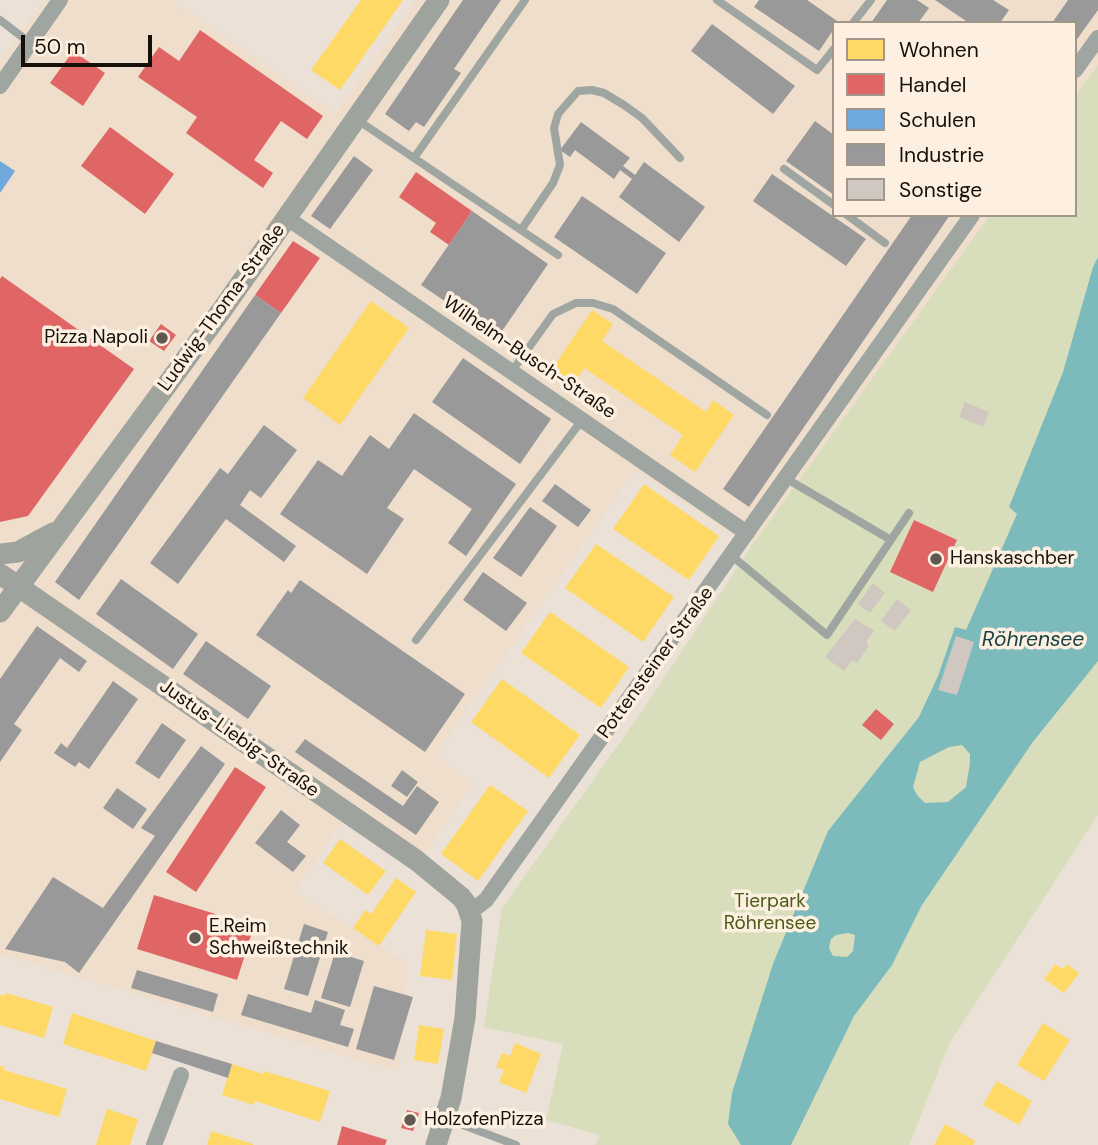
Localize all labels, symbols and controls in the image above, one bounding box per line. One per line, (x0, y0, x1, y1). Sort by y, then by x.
scale bar (24, 21, 156, 65)
legend (832, 21, 1077, 217)
text: 50 m (34, 33, 85, 61)
text: Wohnen (899, 36, 979, 64)
text: Handel (899, 71, 967, 99)
text: Schulen (899, 106, 976, 134)
text: Industrie (899, 141, 984, 169)
text: Sonstige (899, 176, 982, 204)
street label: Ludwig-Thoma-Straße (154, 220, 290, 396)
street label: Wilhelm-Busch-Straße (438, 292, 620, 424)
place label: Pizza Napoli (44, 327, 148, 349)
marker: Pizza Napoli (154, 330, 170, 346)
place label: Hanskaschber (950, 548, 1075, 570)
marker: Hanskaschber (928, 551, 944, 567)
street label: Pottensteiner Straße (593, 583, 719, 743)
water label: Röhrensee (982, 627, 1084, 653)
street label: Justus-Liebig-Straße (155, 675, 323, 803)
park label: Tierpark Röhrensee (724, 891, 816, 935)
place label: E.Reim Schweißtechnik (209, 916, 349, 960)
marker: E.Reim Schweißtechnik (187, 930, 203, 946)
place label: HolzofenPizza (424, 1109, 544, 1131)
marker: HolzofenPizza (402, 1112, 418, 1128)

